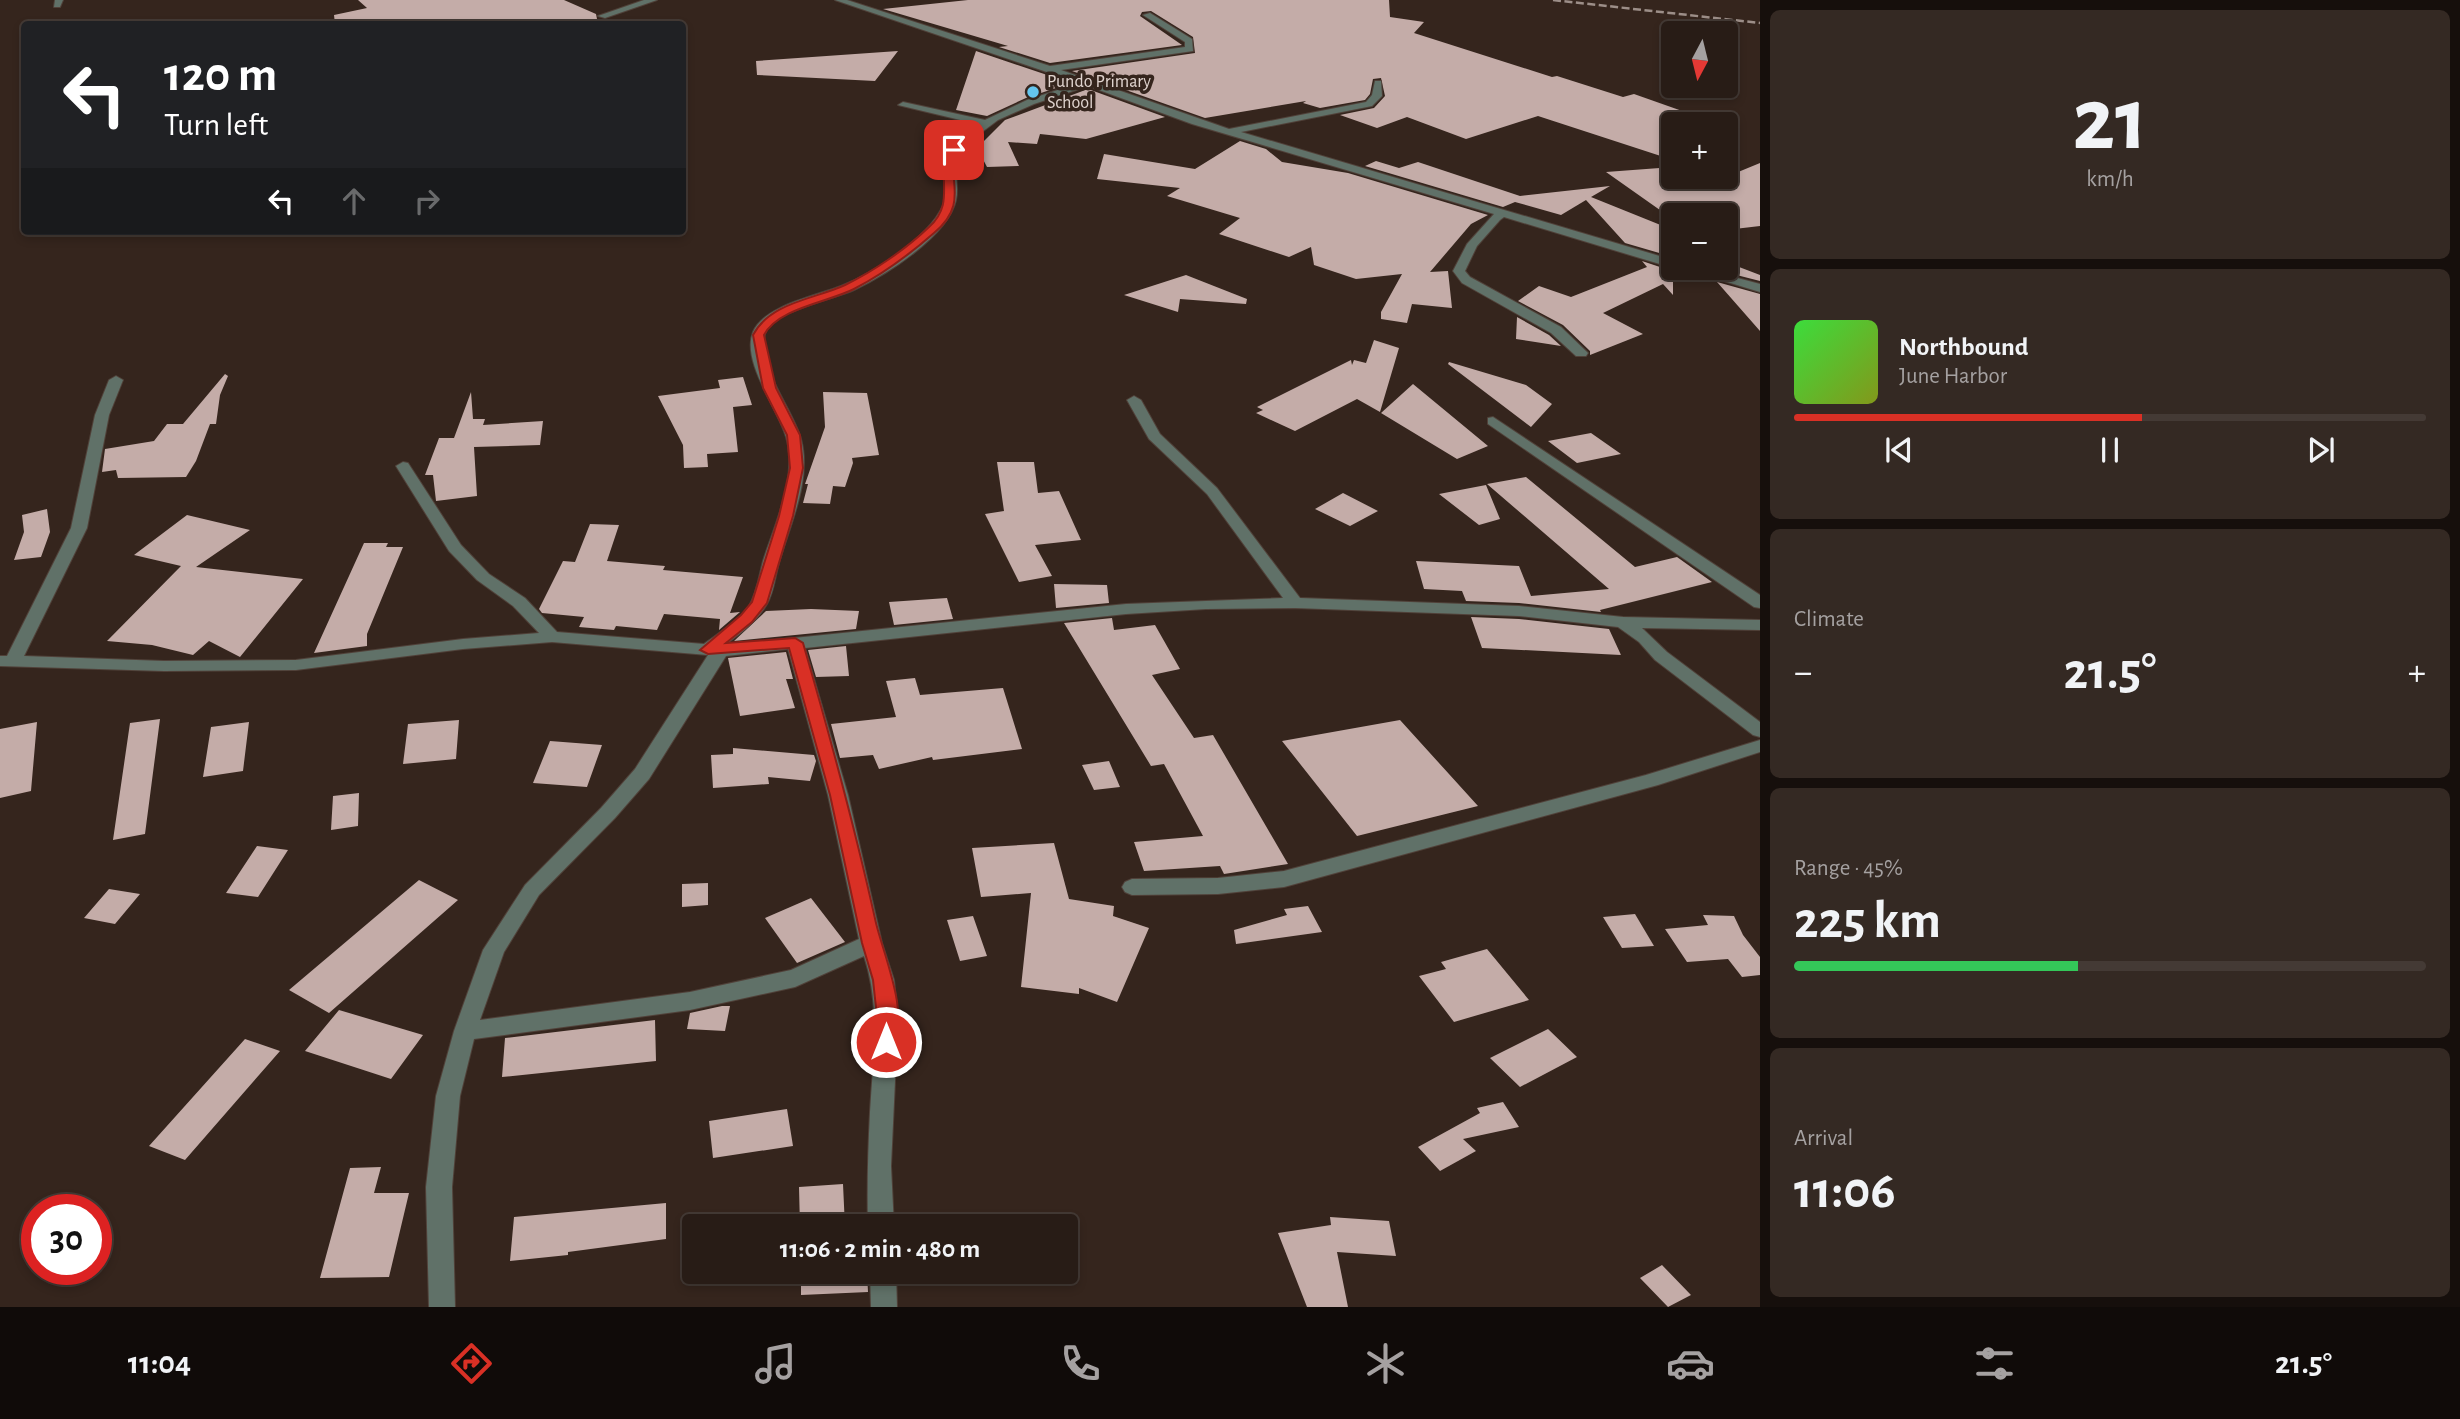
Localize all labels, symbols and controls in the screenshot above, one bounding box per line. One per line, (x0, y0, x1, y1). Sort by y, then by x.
north arrow (1661, 21, 1738, 98)
map controls (1661, 21, 1738, 280)
icon: left (49, 49, 140, 140)
text: 120 m (164, 51, 277, 100)
place label: Pundo Primary School (1047, 73, 1151, 112)
text: 21 (2072, 75, 2148, 166)
marker: Pundo Primary School (1025, 84, 1041, 100)
text: Turn left (164, 109, 268, 141)
button: + (1661, 112, 1738, 189)
pin (924, 120, 984, 180)
icon: arrive (935, 131, 973, 169)
text: km/h (2086, 168, 2134, 191)
icon: left (262, 182, 300, 220)
icon: ahead (335, 182, 373, 220)
icon: right (408, 182, 446, 220)
button: − (1661, 203, 1738, 280)
text: Northbound (1899, 334, 2028, 360)
text: June Harbor (1899, 365, 2007, 388)
icon: previous (1880, 431, 1918, 469)
icon: pause (2091, 431, 2129, 469)
icon: next (2302, 431, 2340, 469)
text: Climate (1794, 608, 1864, 631)
text: 21.5° (2064, 646, 2156, 698)
text: − (1794, 654, 1812, 692)
text: + (2408, 654, 2426, 692)
text: Range · 45% (1794, 857, 1903, 880)
text: 225 km (1794, 895, 1941, 947)
position arrow (849, 1005, 923, 1079)
text: Arrival (1794, 1127, 1853, 1150)
text: 11:06 (1794, 1165, 1896, 1217)
speed limit sign: 30 (21, 1194, 112, 1285)
text: 11:06 · 2 min · 480 m (780, 1236, 980, 1262)
icon: directions (447, 1339, 496, 1388)
icon: music (751, 1339, 800, 1388)
icon: phone (1056, 1339, 1105, 1388)
icon: climate (1361, 1339, 1410, 1388)
icon: car (1666, 1339, 1715, 1388)
icon: filters (1970, 1339, 2019, 1388)
text: 11:04 (128, 1347, 191, 1379)
text: 21.5° (2275, 1347, 2332, 1379)

